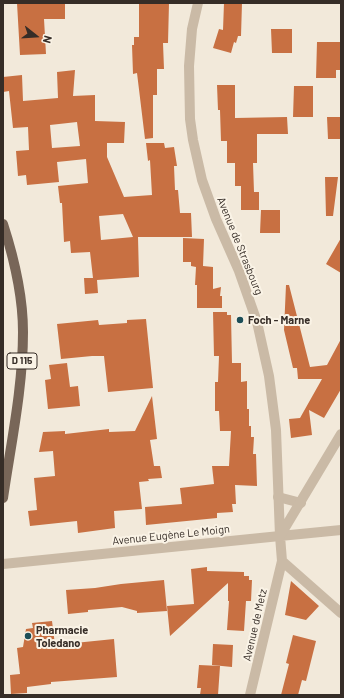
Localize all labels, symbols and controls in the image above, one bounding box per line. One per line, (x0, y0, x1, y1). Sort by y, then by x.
north arrow (16, 16, 56, 56)
text: N (41, 34, 55, 45)
street label: Avenue de Strasbourg (214, 195, 266, 297)
place label: Foch - Marne (248, 313, 310, 327)
marker: Foch - Marne (235, 315, 245, 325)
road number: D 115 (7, 353, 37, 369)
street label: Avenue Eugène Le Moign (112, 522, 230, 548)
street label: Avenue de Metz (240, 588, 270, 662)
place label: Pharmacie Toledano (36, 623, 88, 649)
marker: Pharmacie Toledano (23, 631, 33, 641)

